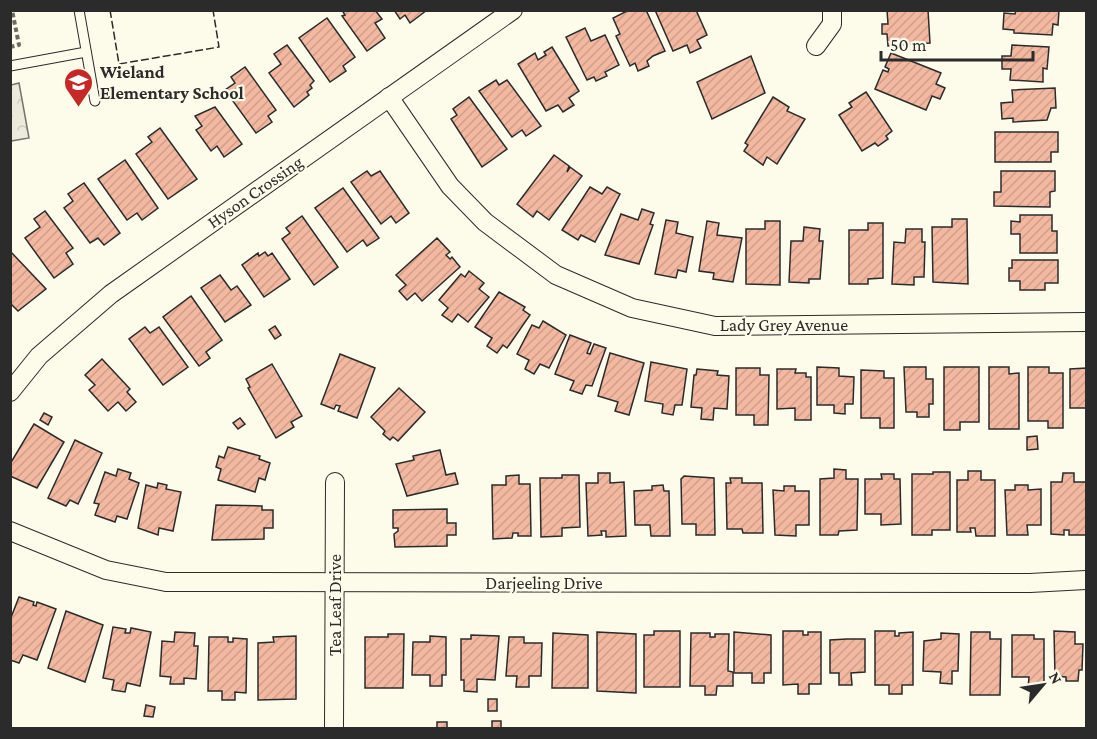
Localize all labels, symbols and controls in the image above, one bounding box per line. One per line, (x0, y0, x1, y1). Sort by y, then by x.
scale bar (881, 24, 1032, 62)
text: 50 m (890, 35, 927, 55)
place label: Wieland Elementary School (99, 62, 244, 103)
school or university icon: Wieland Elementary School (63, 66, 95, 108)
street label: Hyson Crossing (203, 152, 307, 232)
street label: Lady Grey Avenue (720, 315, 848, 335)
street label: Tea Leaf Drive (325, 554, 345, 656)
street label: Darjeeling Drive (485, 573, 603, 594)
north arrow (1013, 655, 1073, 715)
text: N (1046, 669, 1066, 687)

